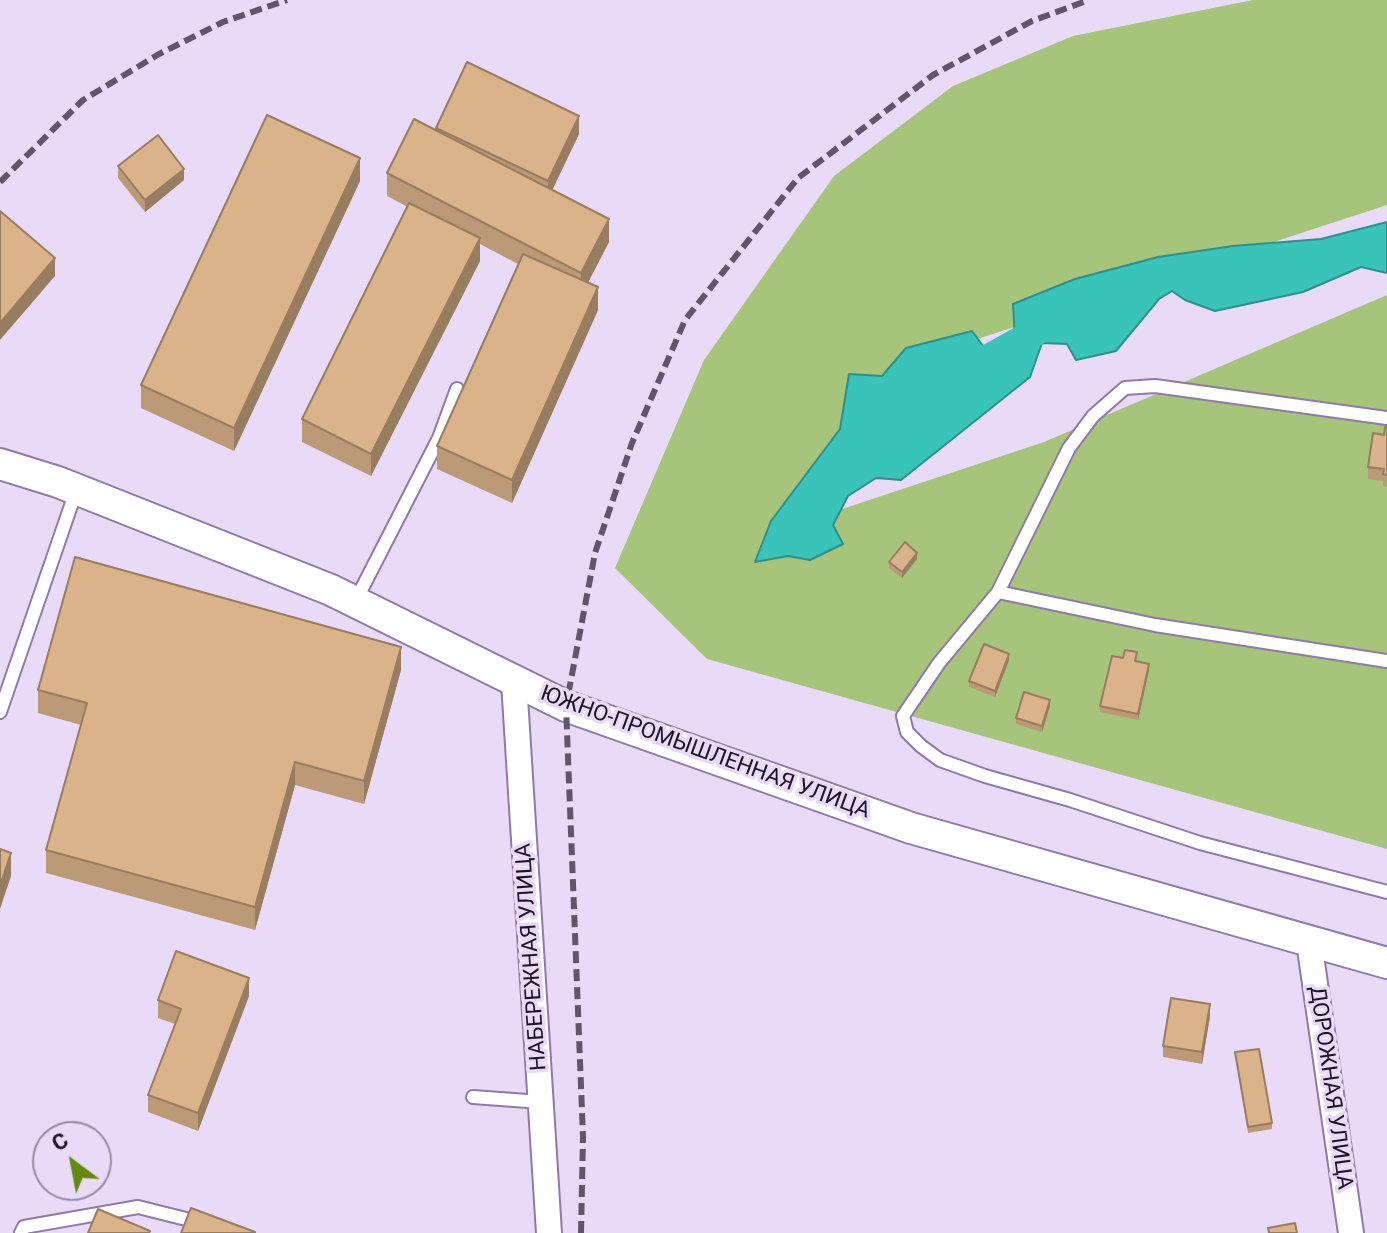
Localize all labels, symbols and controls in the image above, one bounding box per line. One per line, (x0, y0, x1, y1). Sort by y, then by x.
street label: ЮЖНО-ПРОМЫШЛЕННАЯ УЛИЦА (537, 681, 873, 825)
street label: НАБЕРЕЖНАЯ УЛИЦА (511, 842, 553, 1072)
street label: ДОРОЖНАЯ УЛИЦА (1303, 985, 1357, 1191)
north arrow (32, 1121, 112, 1201)
text: С (47, 1128, 73, 1156)

